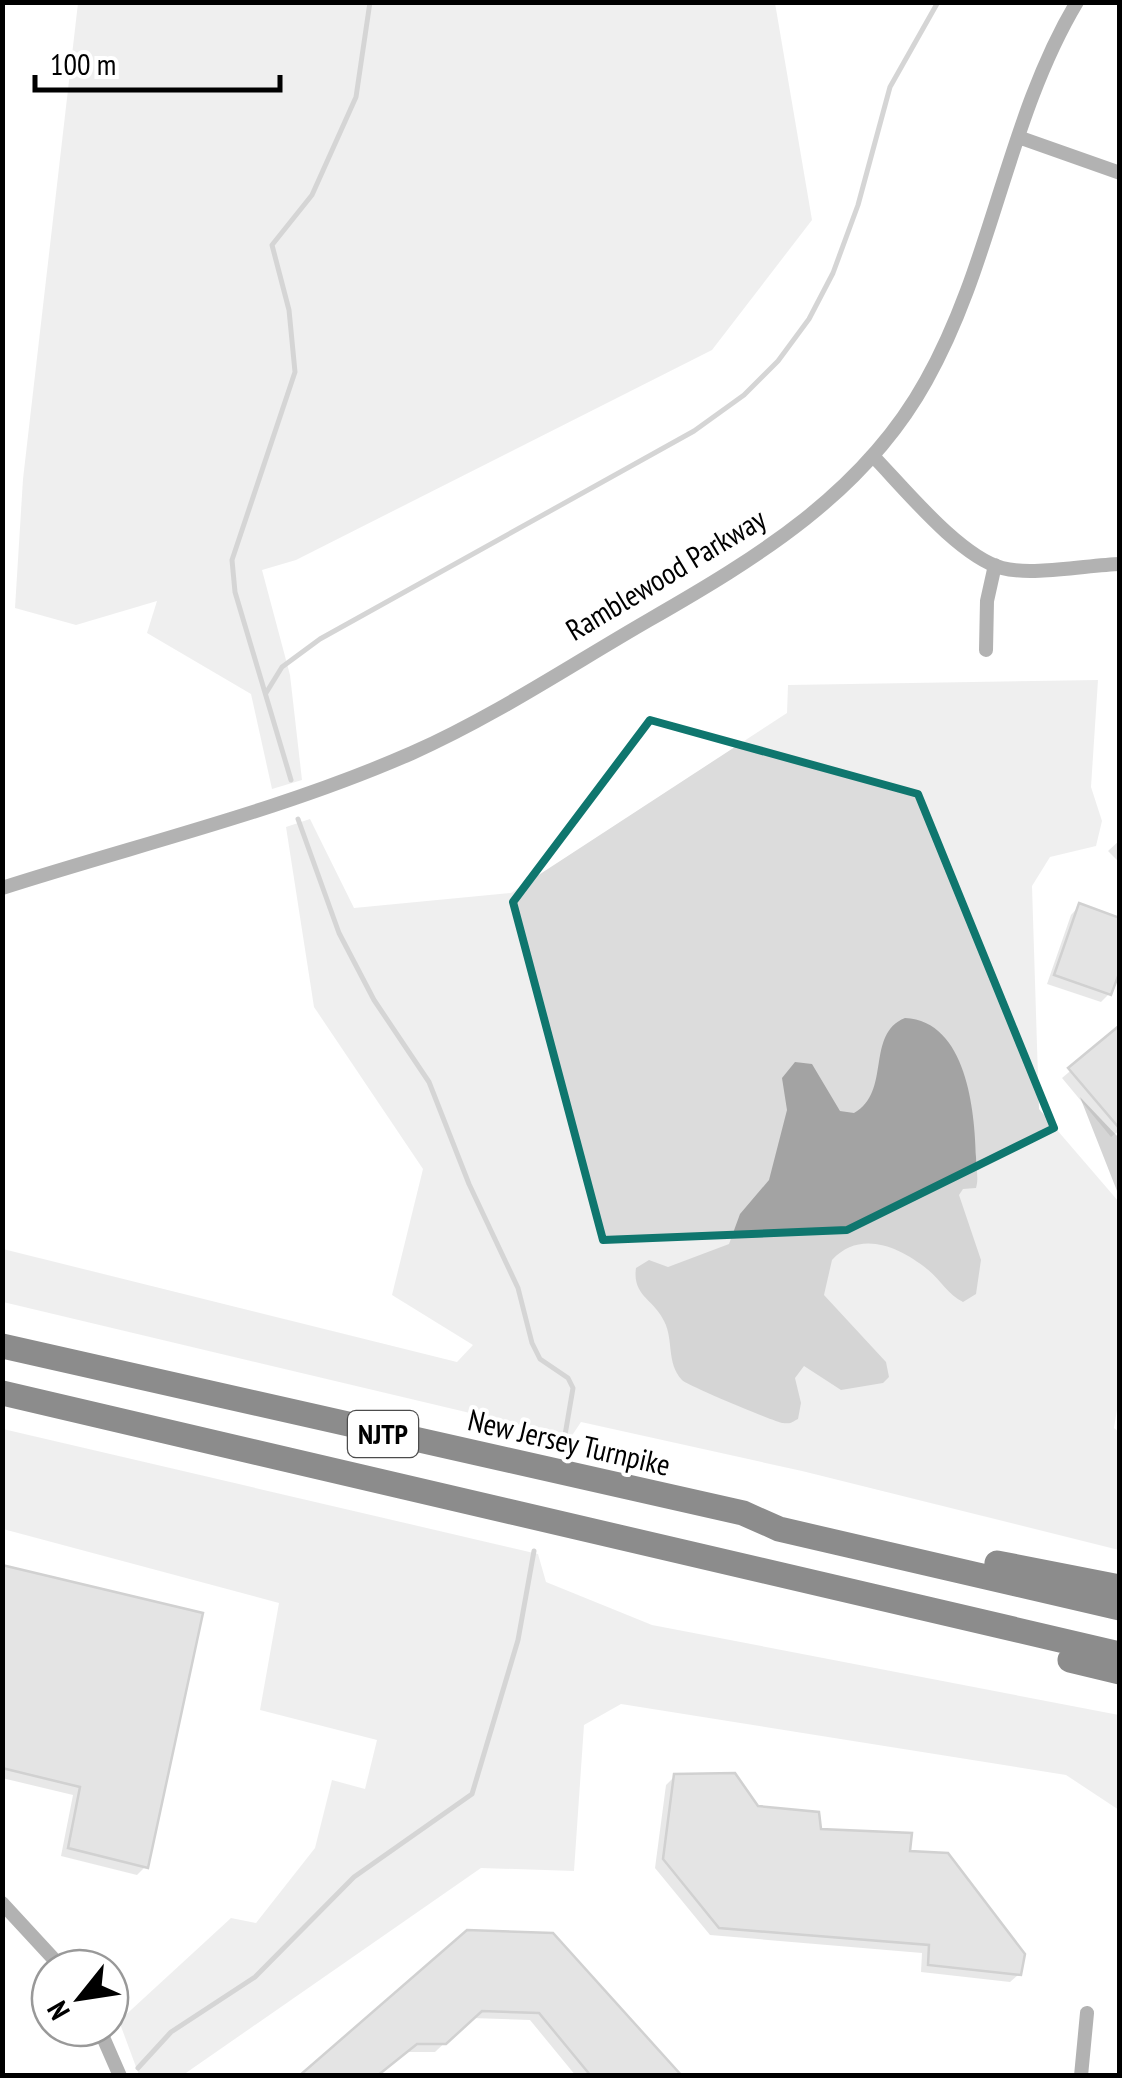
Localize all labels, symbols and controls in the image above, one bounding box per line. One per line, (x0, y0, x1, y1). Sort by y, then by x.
scale bar (35, 30, 280, 92)
text: 100 m (50, 44, 116, 83)
street label: Ramblewood Parkway (558, 498, 773, 649)
street label: New Jersey Turnpike (464, 1399, 674, 1484)
road number: NJTP (348, 1411, 418, 1457)
north arrow (30, 1948, 130, 2048)
text: N (38, 1995, 78, 2027)

